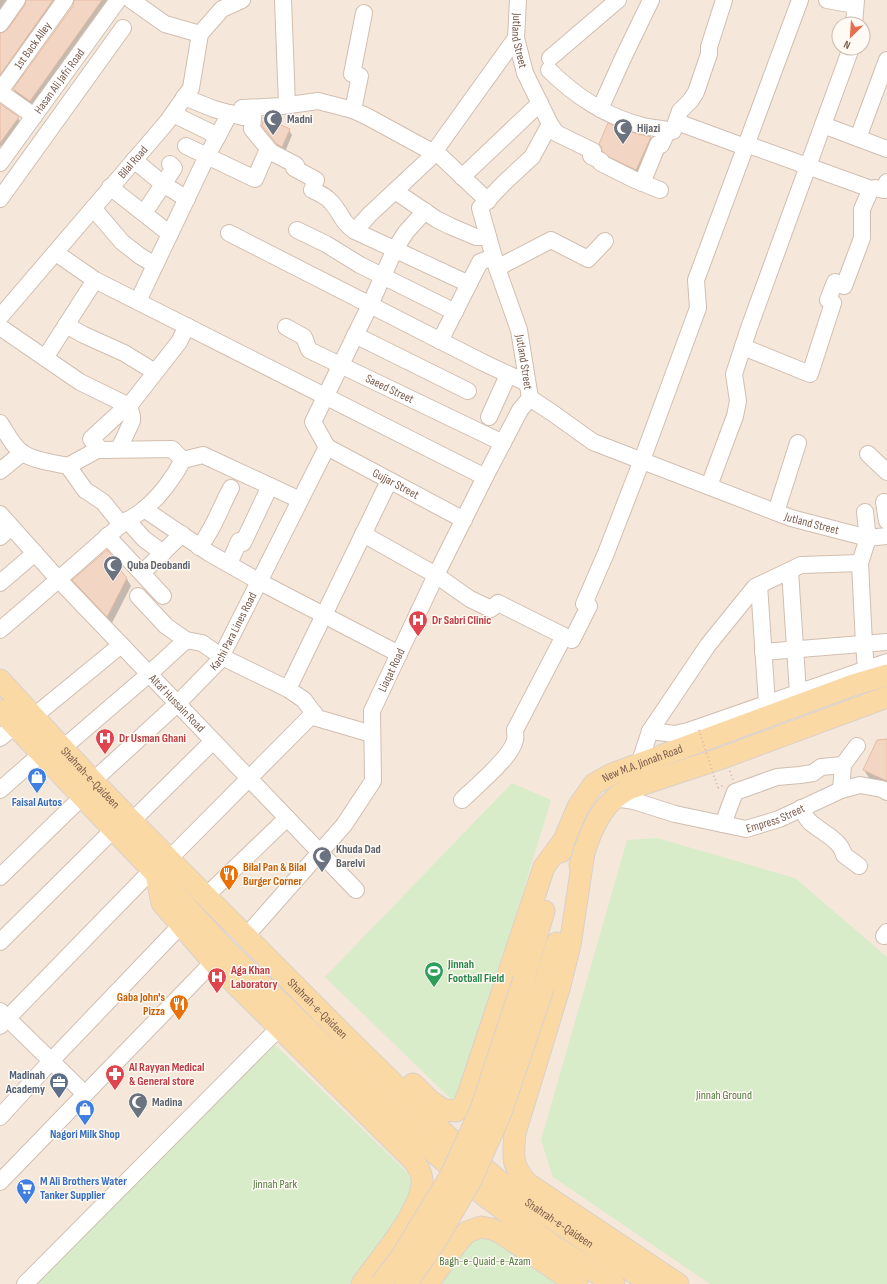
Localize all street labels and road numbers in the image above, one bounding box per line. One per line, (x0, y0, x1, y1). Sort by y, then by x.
street label: Jutland Street (508, 12, 531, 70)
street label: 1st Back Alley (11, 19, 55, 72)
street label: Hasan Ali Jafri Road (31, 46, 88, 117)
street label: Bilal Road (115, 143, 151, 182)
street label: Jutland Street (512, 332, 536, 391)
street label: Saeed Street (363, 371, 416, 407)
street label: Gujjar Street (370, 466, 422, 503)
street label: Jutland Street (781, 509, 841, 538)
street label: Kachi Para Lines Road (207, 590, 260, 674)
street label: Liaqat Road (375, 646, 408, 695)
street label: Altaf Hussain Road (145, 671, 208, 736)
street label: New M.A. Jinnah Road (599, 742, 685, 786)
street label: Shahrah-e-Qaideen (57, 744, 123, 812)
street label: Empress Street (744, 801, 808, 837)
street label: Shahrah-e-Qaideen (284, 975, 351, 1042)
street label: Shahrah-e-Qaideen (522, 1195, 596, 1252)

